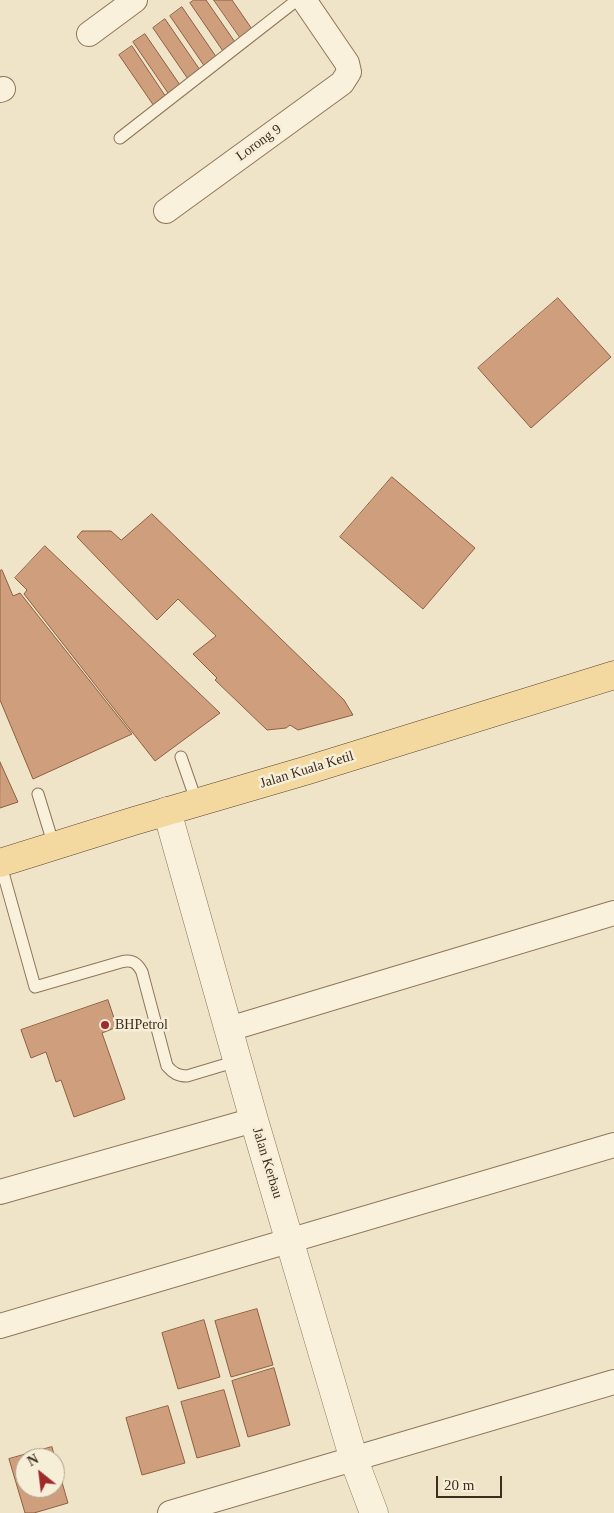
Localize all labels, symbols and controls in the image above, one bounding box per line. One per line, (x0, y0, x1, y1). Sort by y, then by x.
street label: Lorong 9 (233, 121, 285, 165)
street label: Jalan Kuala Ketil (258, 748, 356, 792)
place label: BHPetrol (115, 1017, 168, 1033)
marker: BHPetrol (99, 1019, 111, 1031)
street label: Jalan Kerbau (248, 1125, 286, 1201)
north arrow (15, 1448, 65, 1498)
text: N (25, 1451, 41, 1469)
scale bar (439, 1466, 505, 1498)
text: 20 m (444, 1477, 474, 1493)

